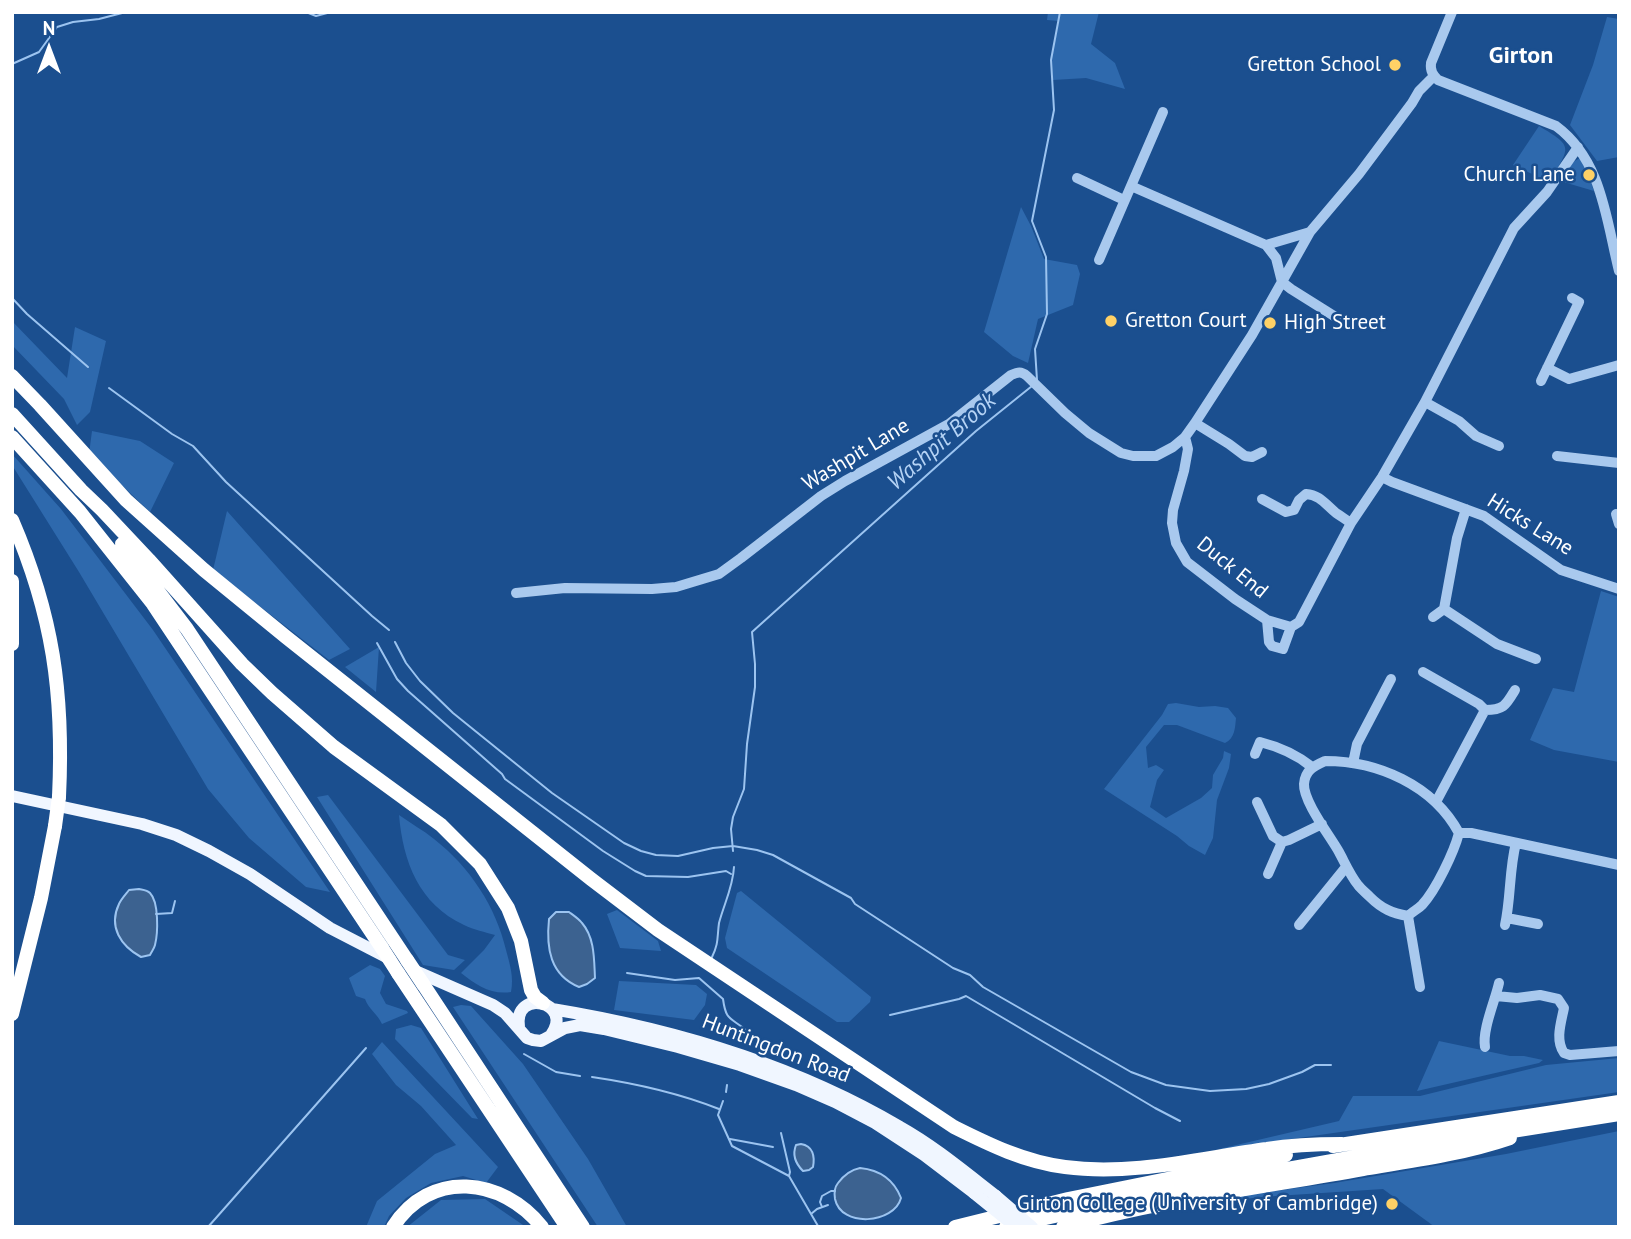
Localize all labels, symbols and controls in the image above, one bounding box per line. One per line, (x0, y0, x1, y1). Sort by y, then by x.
north arrow (14, 14, 84, 84)
text: N (43, 16, 55, 40)
district label: Girton (1489, 42, 1553, 70)
place label: Gretton School (1247, 52, 1381, 78)
marker: Gretton School (1387, 57, 1403, 73)
place label: Church Lane (1463, 162, 1575, 188)
marker: Church Lane (1581, 167, 1597, 183)
place label: Gretton Court (1125, 308, 1247, 334)
place label: High Street (1284, 310, 1386, 336)
marker: Gretton Court (1103, 313, 1119, 329)
marker: High Street (1262, 315, 1278, 331)
water label: Washpit Brook (882, 387, 1002, 497)
street label: Washpit Lane (798, 413, 914, 497)
street label: Hicks Lane (1482, 489, 1578, 561)
street label: Duck End (1191, 532, 1273, 604)
street label: Huntingdon Road (698, 1009, 854, 1089)
place label: Girton College (University of Cambridge) (1017, 1191, 1378, 1217)
marker: Girton College (University of Cambridge) (1384, 1196, 1400, 1212)

